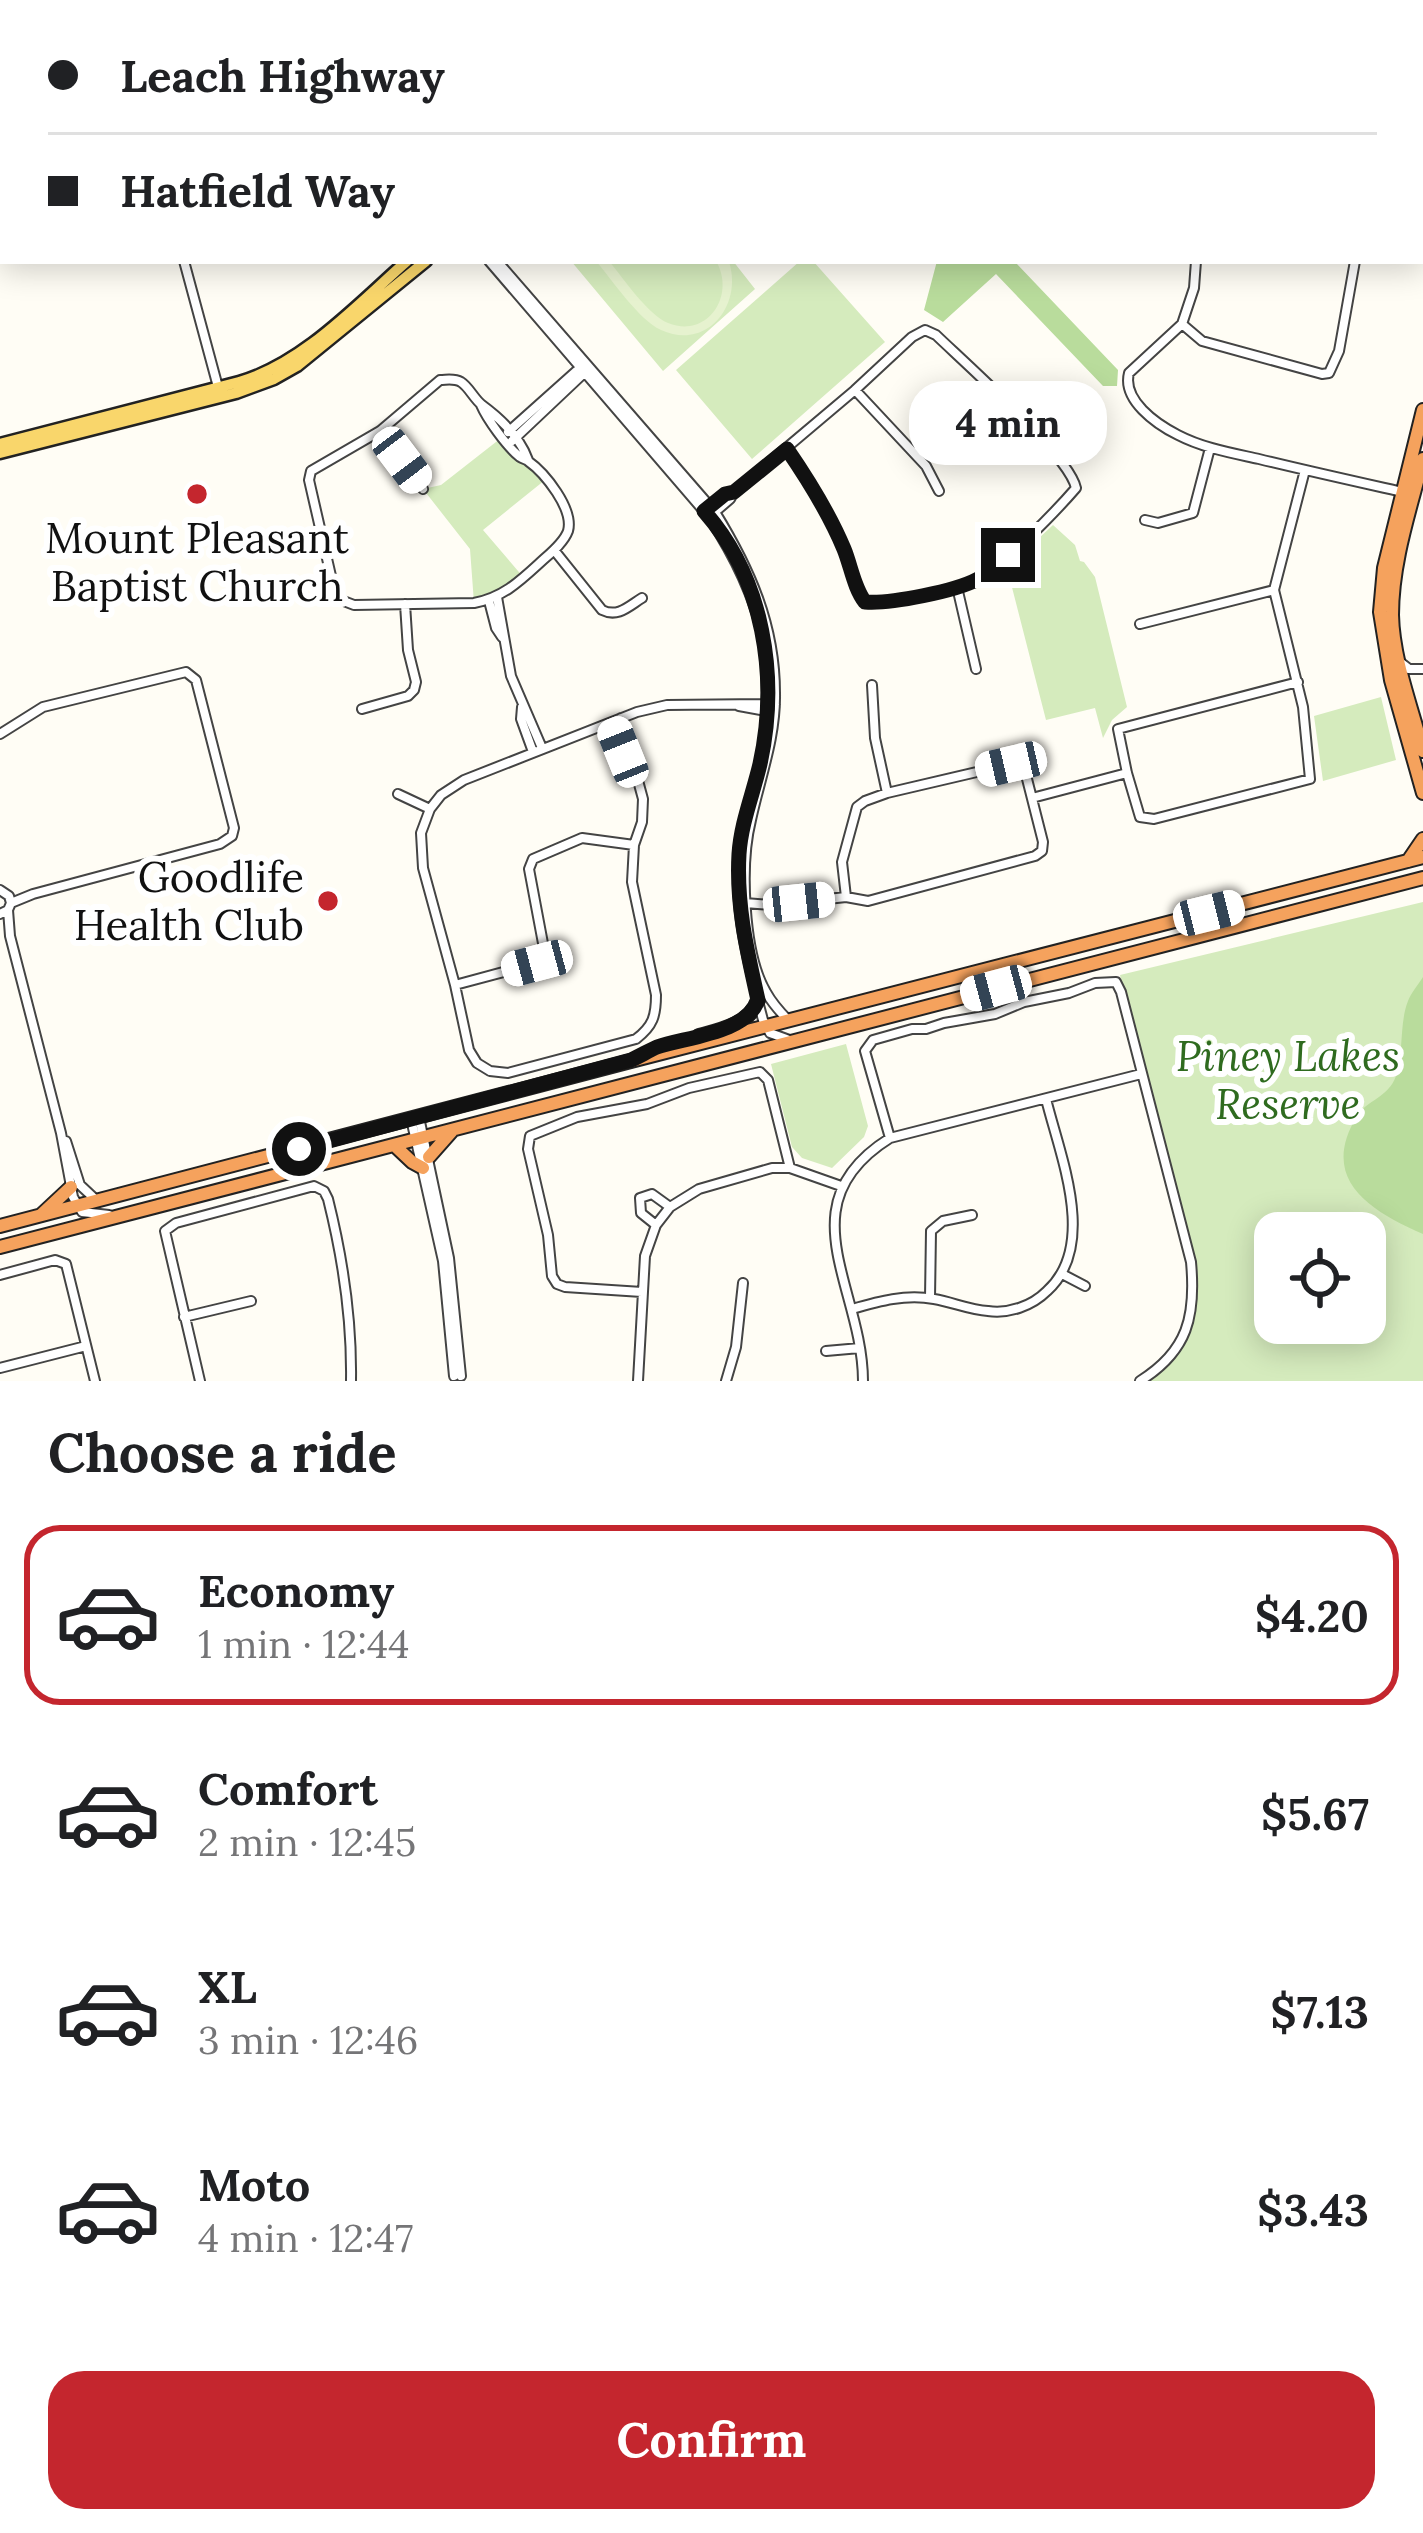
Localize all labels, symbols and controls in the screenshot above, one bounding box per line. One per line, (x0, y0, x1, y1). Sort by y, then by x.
text: Leach Highway (120, 47, 445, 104)
text: Hatfield Way (120, 162, 395, 219)
callout: 4 min (909, 381, 1107, 465)
text: 4 min (955, 398, 1061, 448)
car (366, 420, 438, 500)
marker: Mount Pleasant Baptist Church (184, 481, 210, 507)
place label: Mount Pleasant Baptist Church (45, 511, 350, 613)
route end (981, 528, 1035, 582)
car (593, 712, 653, 792)
car (972, 738, 1050, 790)
place label: Goodlife Health Club (74, 850, 304, 952)
car (761, 880, 837, 924)
car (1170, 887, 1248, 939)
marker: Goodlife Health Club (315, 888, 341, 914)
car (498, 936, 576, 990)
car (957, 961, 1035, 1015)
park label: Piney Lakes Reserve (1176, 1029, 1400, 1131)
route start (272, 1122, 326, 1176)
map controls (1254, 1212, 1386, 1344)
button: locate (1254, 1212, 1386, 1344)
text: Choose a ride (48, 1418, 397, 1487)
icon: car (54, 1561, 162, 1669)
text: Economy (198, 1562, 394, 1619)
text: $4.20 (1255, 1587, 1369, 1644)
text: 1 min · 12:44 (198, 1619, 409, 1669)
icon: car (54, 1759, 162, 1867)
text: Comfort (198, 1760, 378, 1817)
text: $5.67 (1261, 1785, 1369, 1842)
text: 2 min · 12:45 (198, 1817, 416, 1867)
icon: car (54, 1957, 162, 2065)
text: XL (198, 1958, 257, 2015)
text: $7.13 (1270, 1983, 1369, 2040)
text: 3 min · 12:46 (198, 2015, 418, 2065)
icon: car (54, 2155, 162, 2263)
text: Moto (198, 2156, 310, 2213)
text: $3.43 (1257, 2181, 1369, 2238)
text: 4 min · 12:47 (198, 2213, 413, 2263)
button: Confirm (48, 2371, 1375, 2509)

